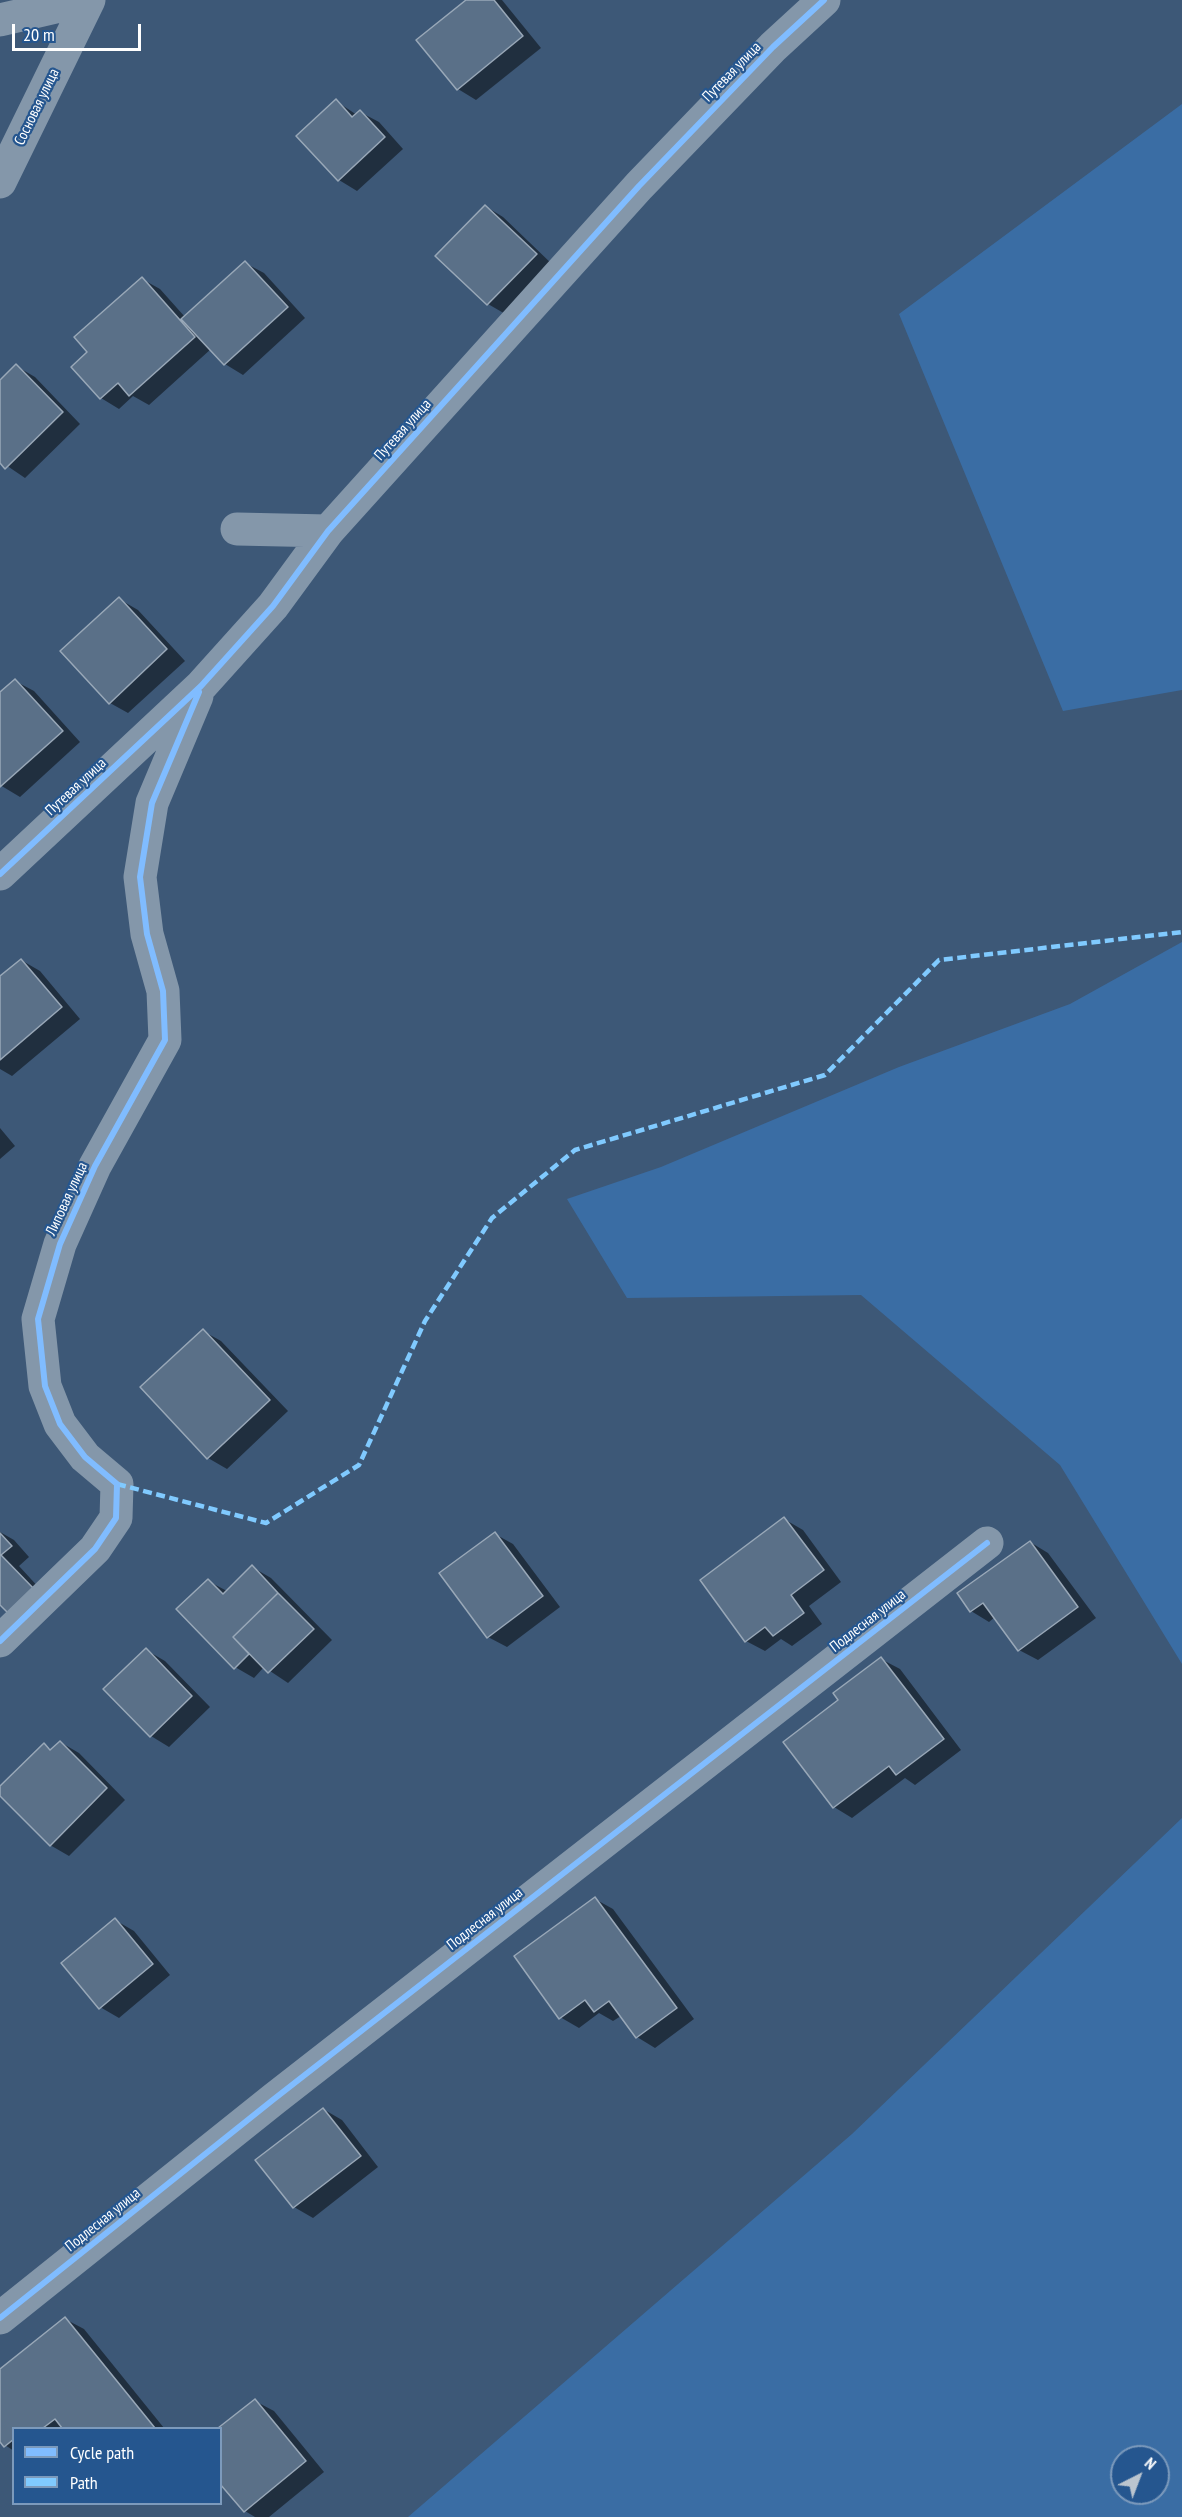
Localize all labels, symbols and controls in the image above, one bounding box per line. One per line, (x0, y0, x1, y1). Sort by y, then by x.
scale bar (15, 12, 144, 50)
text: 20 m (23, 23, 55, 46)
street label: Путевая улица (699, 38, 765, 106)
street label: Сосновая улица (11, 66, 63, 148)
street label: Путевая улица (371, 396, 435, 464)
street label: Путевая улица (42, 754, 110, 820)
street label: Липовая улица (42, 1159, 92, 1239)
street label: Подлесная улица (827, 1586, 909, 1656)
street label: Подлесная улица (444, 1884, 526, 1954)
street label: Подлесная улица (62, 2184, 144, 2256)
legend (12, 2427, 222, 2505)
text: Cycle path (70, 2441, 134, 2464)
north arrow (1110, 2445, 1170, 2505)
text: N (1141, 2453, 1161, 2473)
text: Path (70, 2471, 98, 2494)

